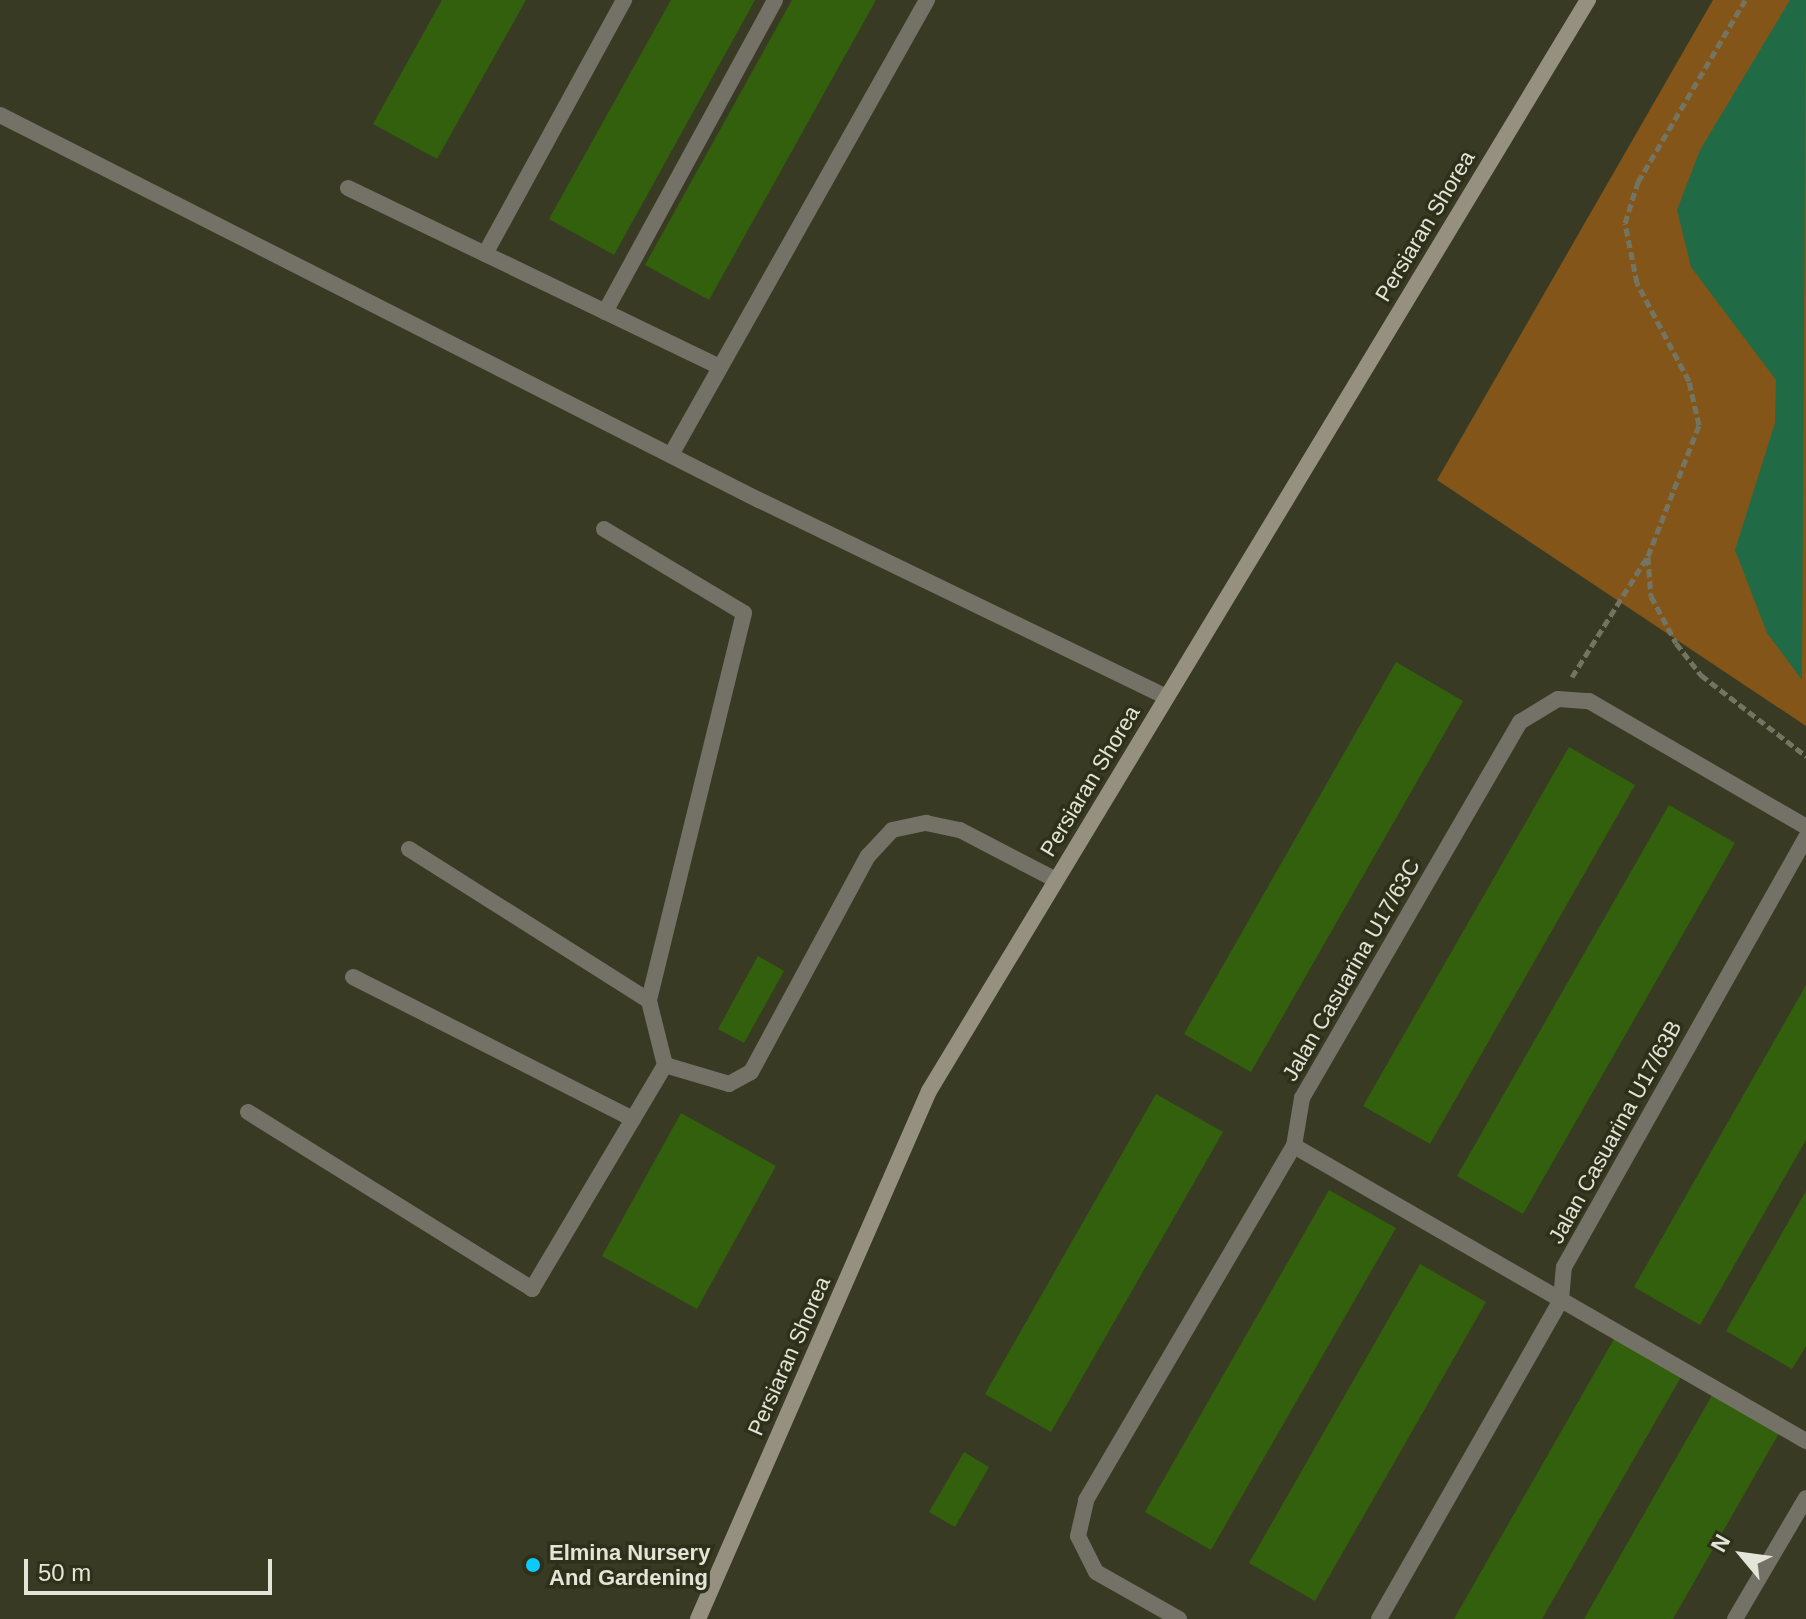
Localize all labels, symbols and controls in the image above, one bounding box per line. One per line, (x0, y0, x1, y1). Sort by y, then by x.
street label: Persiaran Shorea (1370, 146, 1480, 306)
street label: Persiaran Shorea (1035, 701, 1145, 861)
street label: Jalan Casuarina U17/63C (1277, 854, 1425, 1086)
street label: Jalan Casuarina U17/63B (1543, 1016, 1687, 1248)
street label: Persiaran Shorea (742, 1272, 836, 1440)
north arrow (1702, 1515, 1782, 1595)
text: N (1706, 1530, 1735, 1556)
place label: Elmina Nursery And Gardening (549, 1539, 710, 1590)
scale bar (28, 1543, 276, 1593)
marker: Elmina Nursery And Gardening (524, 1556, 542, 1574)
text: 50 m (38, 1559, 91, 1586)

